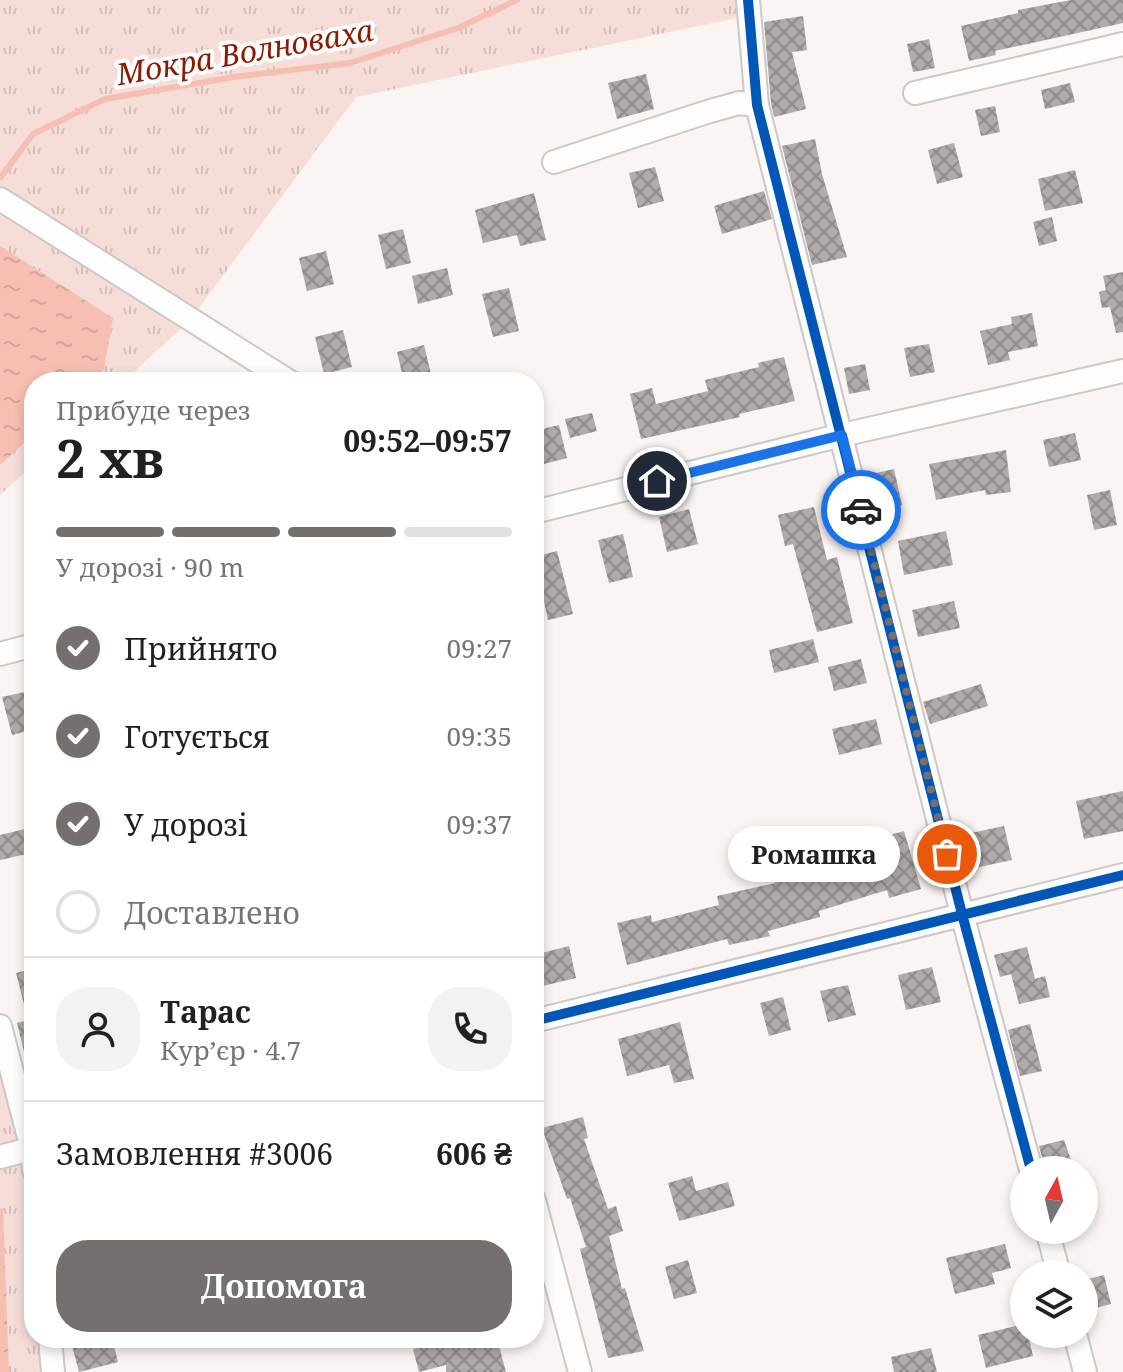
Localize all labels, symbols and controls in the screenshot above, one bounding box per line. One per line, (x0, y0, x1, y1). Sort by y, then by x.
water label: Мокра Волноваха (112, 9, 376, 94)
text: Прибуде через (56, 392, 250, 428)
text: 09:52–09:57 (343, 420, 512, 461)
text: 2 хв (56, 422, 164, 493)
pin (623, 447, 691, 515)
icon: home (635, 459, 679, 503)
courier (821, 470, 901, 550)
icon: car (839, 488, 883, 532)
text: У дорозі · 90 m (56, 549, 244, 585)
icon: check (56, 626, 100, 670)
text: Прийнято (124, 628, 278, 669)
text: 09:27 (446, 630, 512, 666)
icon: check (56, 714, 100, 758)
text: Готується (124, 716, 270, 757)
text: 09:35 (446, 718, 512, 754)
icon: check (56, 802, 100, 846)
text: У дорозі (124, 804, 248, 845)
text: 09:37 (446, 806, 512, 842)
pin (913, 820, 981, 888)
callout: Ромашка (727, 826, 899, 882)
icon: bag (925, 832, 969, 876)
text: Ромашка (751, 836, 877, 872)
text: Доставлено (124, 892, 300, 933)
button: person (56, 987, 140, 1071)
button: phone (428, 987, 512, 1071)
text: Тарас (160, 991, 251, 1032)
text: Кур’єр · 4.7 (160, 1032, 301, 1068)
text: Замовлення #3006 (56, 1133, 333, 1174)
text: 606 ₴ (436, 1133, 512, 1174)
north arrow (1010, 1156, 1098, 1244)
map controls (1010, 1156, 1098, 1348)
button: Допомога (56, 1240, 512, 1332)
button: layers (1010, 1260, 1098, 1348)

